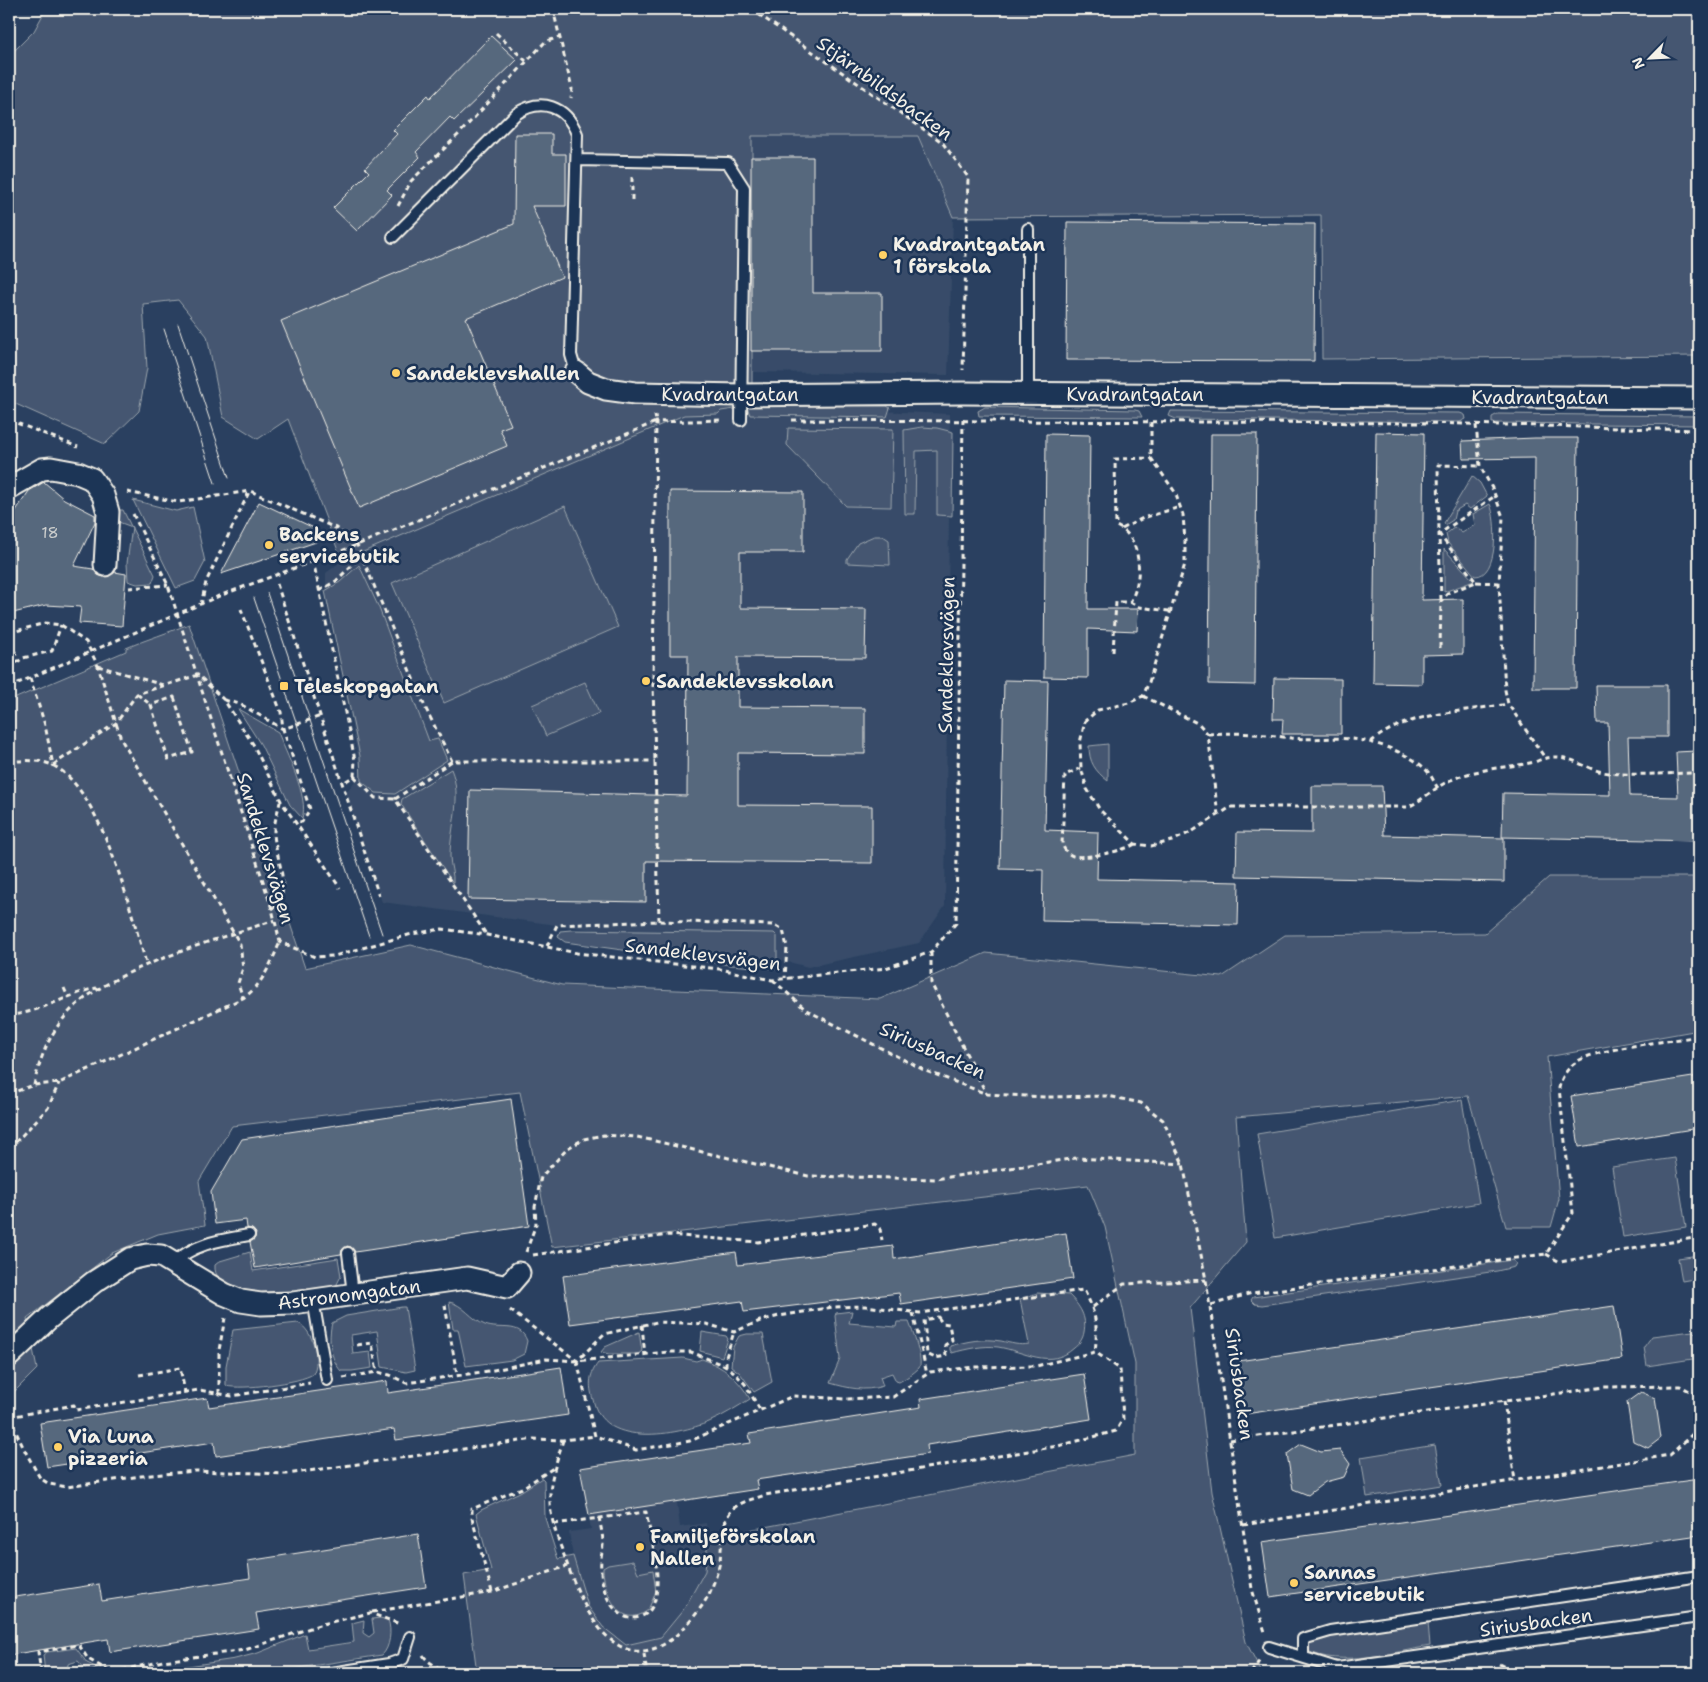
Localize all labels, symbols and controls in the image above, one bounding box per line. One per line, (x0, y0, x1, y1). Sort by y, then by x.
street label: Stjärnbildsbacken (812, 31, 958, 146)
north arrow (1626, 32, 1676, 82)
text: N (1628, 55, 1649, 72)
place label: Kvadrantgatan 1 förskola (893, 232, 1045, 279)
marker: Kvadrantgatan 1 förskola (877, 249, 889, 261)
place label: Sandeklevshallen (406, 361, 580, 386)
marker: Sandeklevshallen (390, 367, 402, 379)
street label: Kvadrantgatan (661, 382, 799, 407)
street label: Kvadrantgatan (1066, 382, 1204, 407)
street label: Kvadrantgatan (1471, 385, 1609, 410)
house number: 18 (41, 522, 59, 543)
place label: Backens servicebutik (279, 522, 400, 569)
marker: Backens servicebutik (263, 539, 275, 551)
street label: Sandeklevsvägen (933, 576, 960, 734)
place label: Sandeklevsskolan (656, 669, 834, 694)
place label: Teleskopgatan (294, 674, 439, 699)
marker: Sandeklevsskolan (640, 675, 652, 687)
marker: Teleskopgatan (278, 680, 290, 692)
street label: Sandeklevsvägen (231, 769, 300, 927)
street label: Sandeklevsvägen (624, 933, 782, 976)
street label: Siriusbacken (876, 1016, 990, 1085)
street label: Astronomgatan (276, 1273, 422, 1316)
street label: Siriusbacken (1219, 1326, 1260, 1442)
place label: Via Luna pizzeria (68, 1424, 154, 1471)
marker: Via Luna pizzeria (52, 1441, 64, 1453)
place label: Familjeförskolan Nallen (650, 1524, 816, 1571)
marker: Familjeförskolan Nallen (634, 1541, 646, 1553)
place label: Sannas servicebutik (1304, 1560, 1425, 1607)
marker: Sannas servicebutik (1288, 1577, 1300, 1589)
street label: Siriusbacken (1478, 1602, 1594, 1643)

